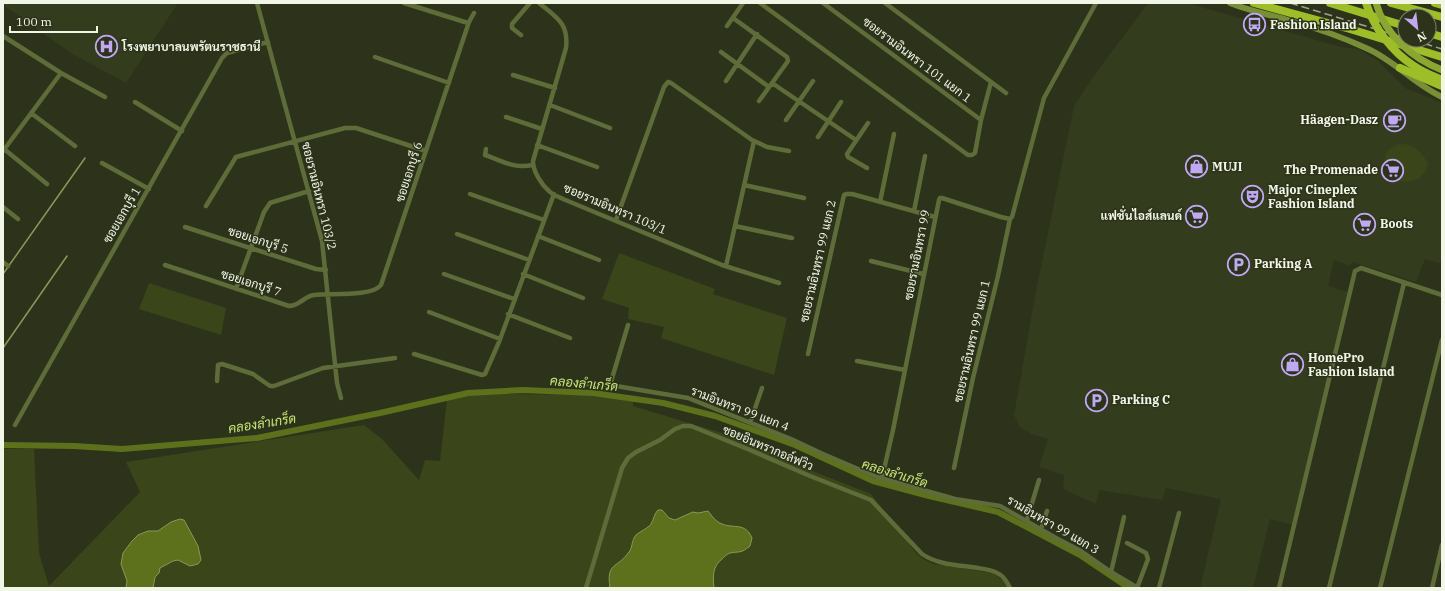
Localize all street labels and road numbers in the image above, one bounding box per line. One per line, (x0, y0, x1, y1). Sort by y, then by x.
street label: ซอยรามอินทรา 101 แยก 1 (860, 14, 975, 105)
street label: ซอยรามอินทรา 103/2 (299, 140, 340, 251)
street label: ซอยเอกบุรี 6 (392, 140, 427, 205)
street label: ซอยรามอินทรา 103/1 (561, 180, 669, 237)
street label: ซอยเอกบุรี 1 (99, 184, 145, 247)
street label: ซอยรามอินทรา 99 แยก 2 (796, 198, 839, 324)
street label: ซอยรามอินทรา 99 (900, 208, 933, 301)
street label: ซอยเอกบุรี 5 (225, 223, 290, 258)
street label: ซอยเอกบุรี 7 (218, 266, 283, 301)
street label: ซอยรามอินทรา 99 แยก 1 (950, 278, 993, 404)
street label: รามอินทรา 99 แยก 4 (689, 383, 791, 434)
street label: ซอยอินทรากอล์ฟวิว (720, 422, 816, 473)
street label: รามอินทรา 99 แยก 3 (1005, 492, 1102, 557)

